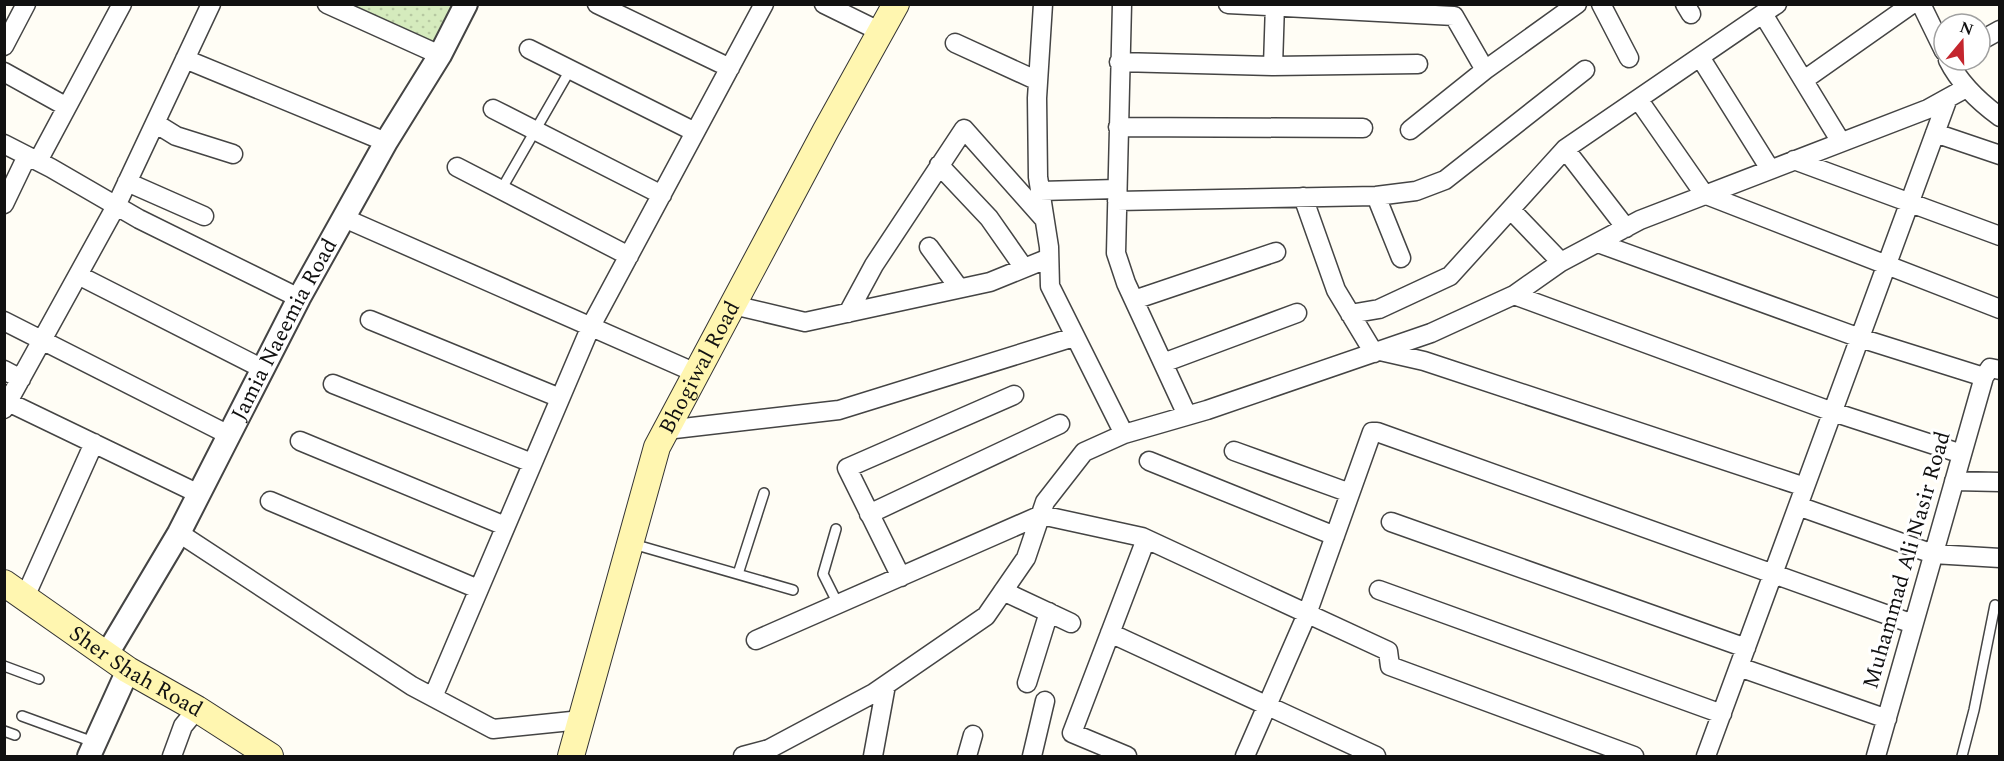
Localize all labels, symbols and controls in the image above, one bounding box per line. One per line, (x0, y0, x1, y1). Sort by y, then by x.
north arrow (1932, 12, 1992, 72)
text: N (1956, 15, 1977, 42)
street label: Jamia Naeemia Road (223, 232, 346, 426)
street label: Bhogiwal Road (650, 295, 749, 440)
street label: Muhammad Ali Nasir Road (1854, 427, 1960, 693)
street label: Sher Shah Road (62, 617, 209, 726)

